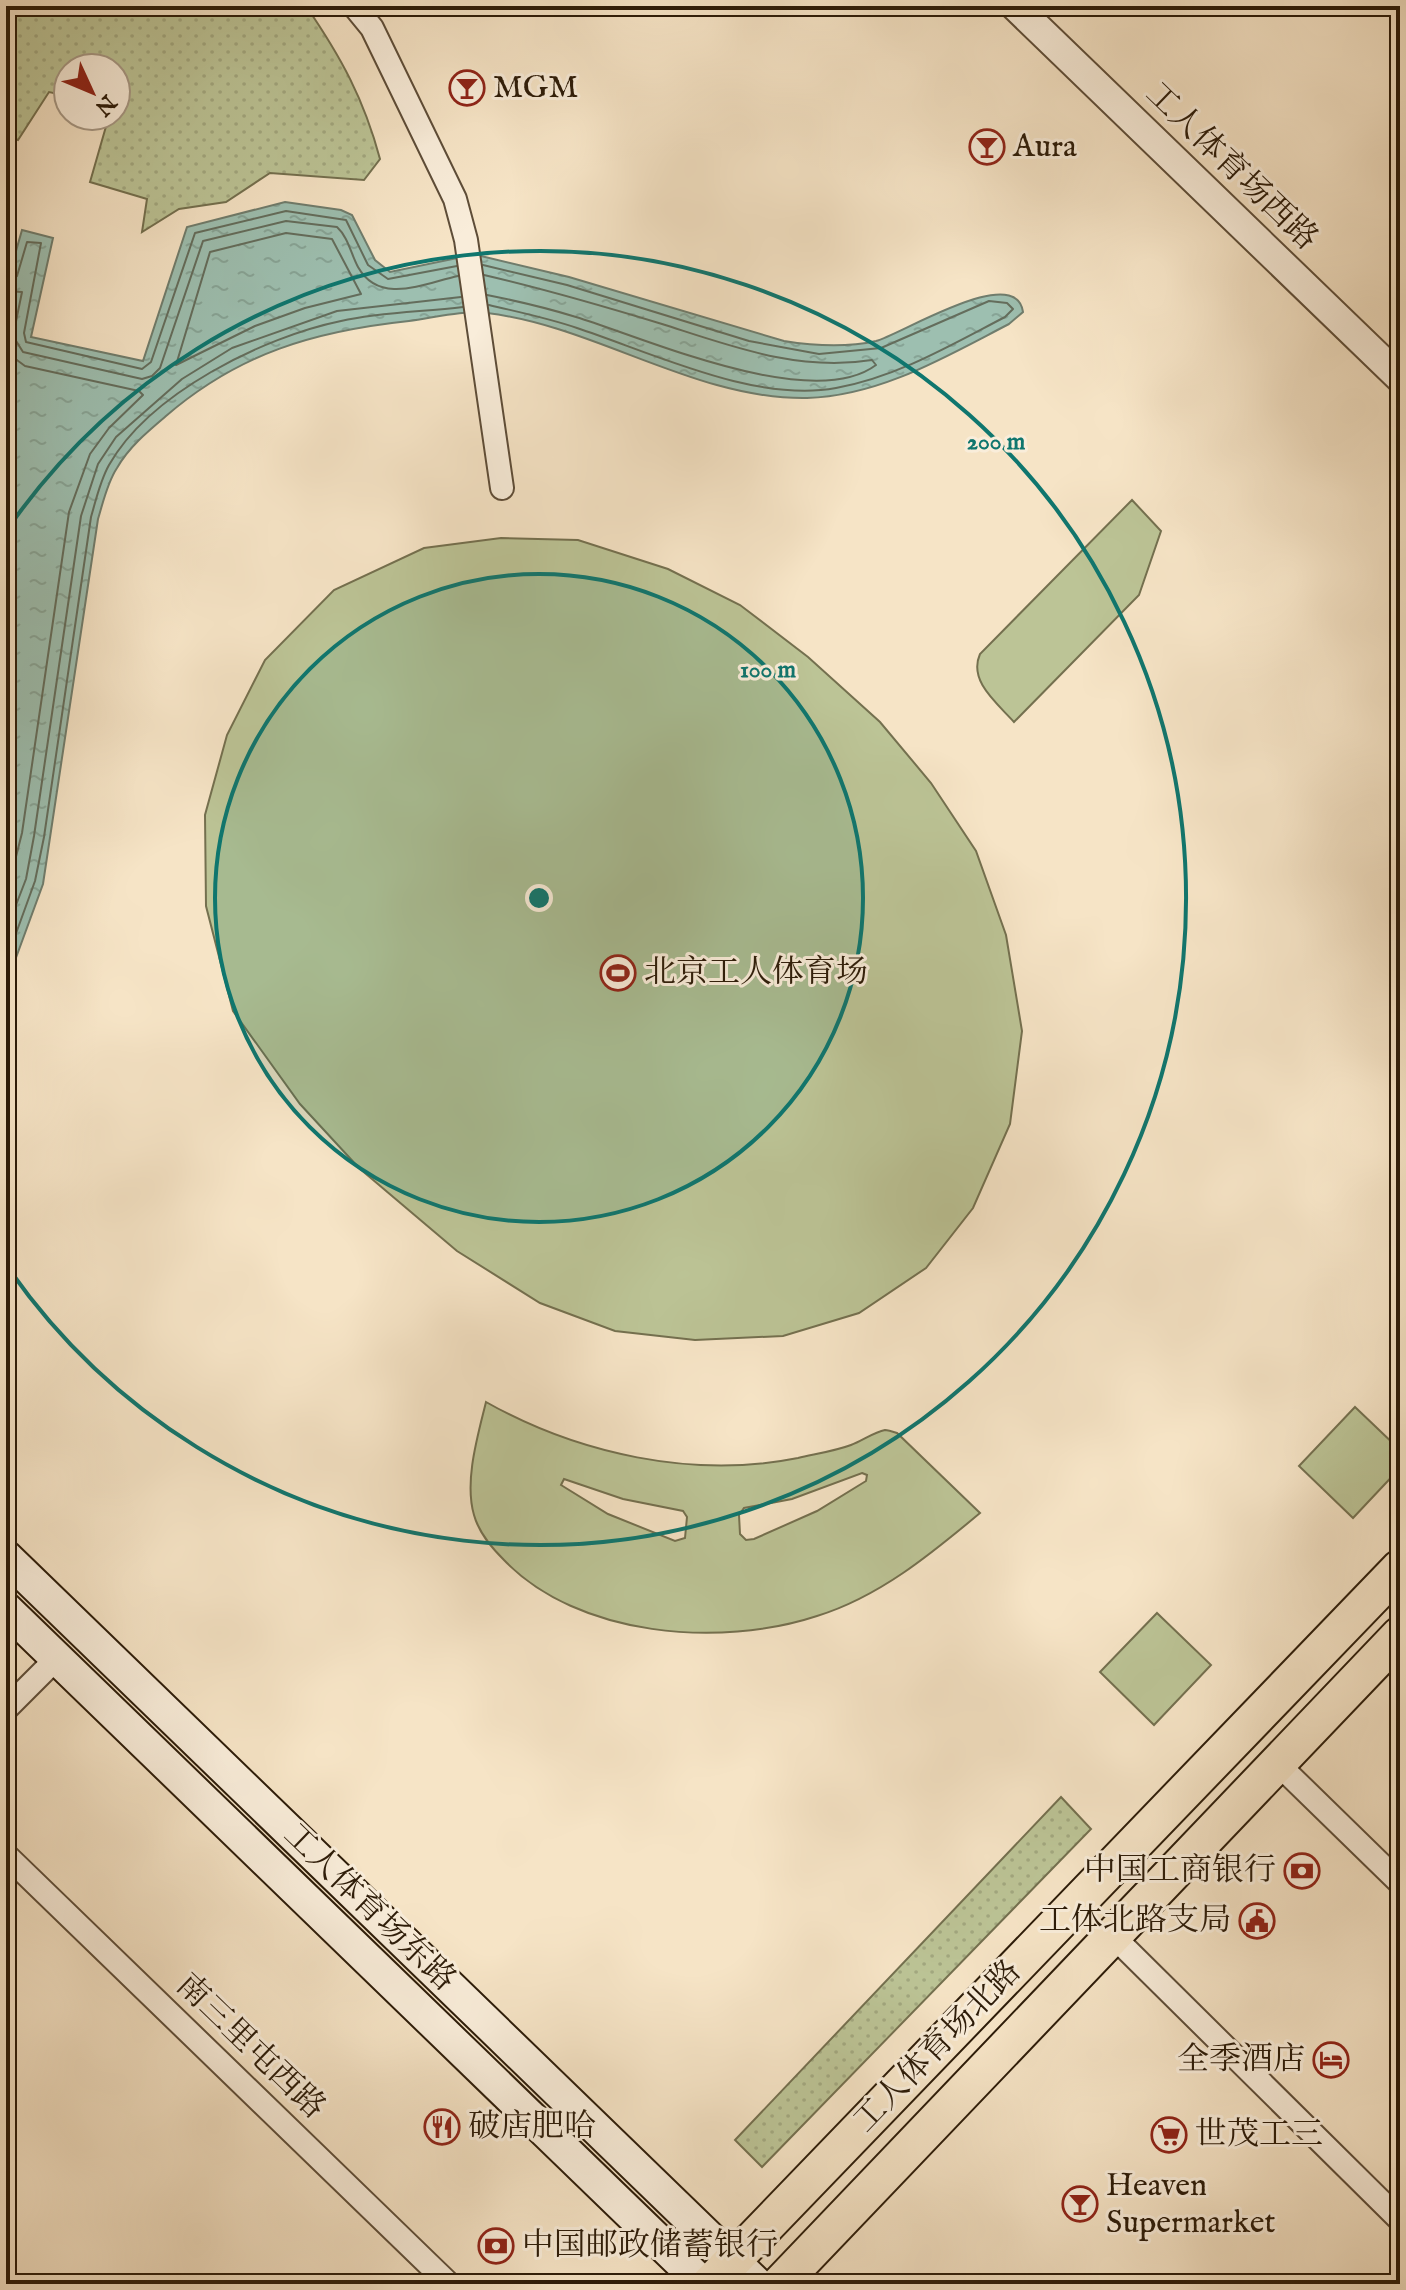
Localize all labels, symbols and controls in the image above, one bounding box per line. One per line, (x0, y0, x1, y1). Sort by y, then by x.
north arrow (52, 52, 132, 132)
place label: MGM (493, 68, 578, 109)
bar icon: MGM (448, 69, 486, 107)
street label: 工人体育场西路 (1136, 74, 1326, 260)
text: N (88, 87, 122, 121)
place label: Aura (1012, 127, 1077, 168)
bar icon: Aura (968, 128, 1006, 166)
text: 200 m (967, 427, 1026, 458)
text: 100 m (740, 655, 797, 686)
centre of rings (525, 884, 553, 912)
place label: 北京工人体育场 (644, 953, 868, 994)
sports icon: 北京工人体育场 (599, 954, 637, 992)
street label: 工人体育场东路 (274, 1815, 464, 2001)
place label: 中国工商银行 (1084, 1851, 1276, 1892)
bank icon: 中国工商银行 (1283, 1852, 1321, 1890)
place label: 工体北路支局 (1039, 1901, 1231, 1942)
public building icon: 工体北路支局 (1238, 1902, 1276, 1940)
street label: 工人体育场北路 (845, 1952, 1031, 2142)
street label: 南三里屯西路 (167, 1966, 333, 2128)
place label: 全季酒店 (1177, 2040, 1305, 2081)
hotel icon: 全季酒店 (1312, 2041, 1350, 2079)
place label: 破店肥哈 (468, 2107, 596, 2148)
restaurant icon: 破店肥哈 (423, 2108, 461, 2146)
place label: 世茂工三 (1195, 2115, 1323, 2156)
supermarket icon: 世茂工三 (1150, 2116, 1188, 2154)
place label: Heaven Supermarket (1106, 2166, 1276, 2244)
bar icon: Heaven Supermarket (1061, 2185, 1099, 2223)
place label: 中国邮政储蓄银行 (522, 2226, 778, 2267)
bank icon: 中国邮政储蓄银行 (477, 2227, 515, 2265)

